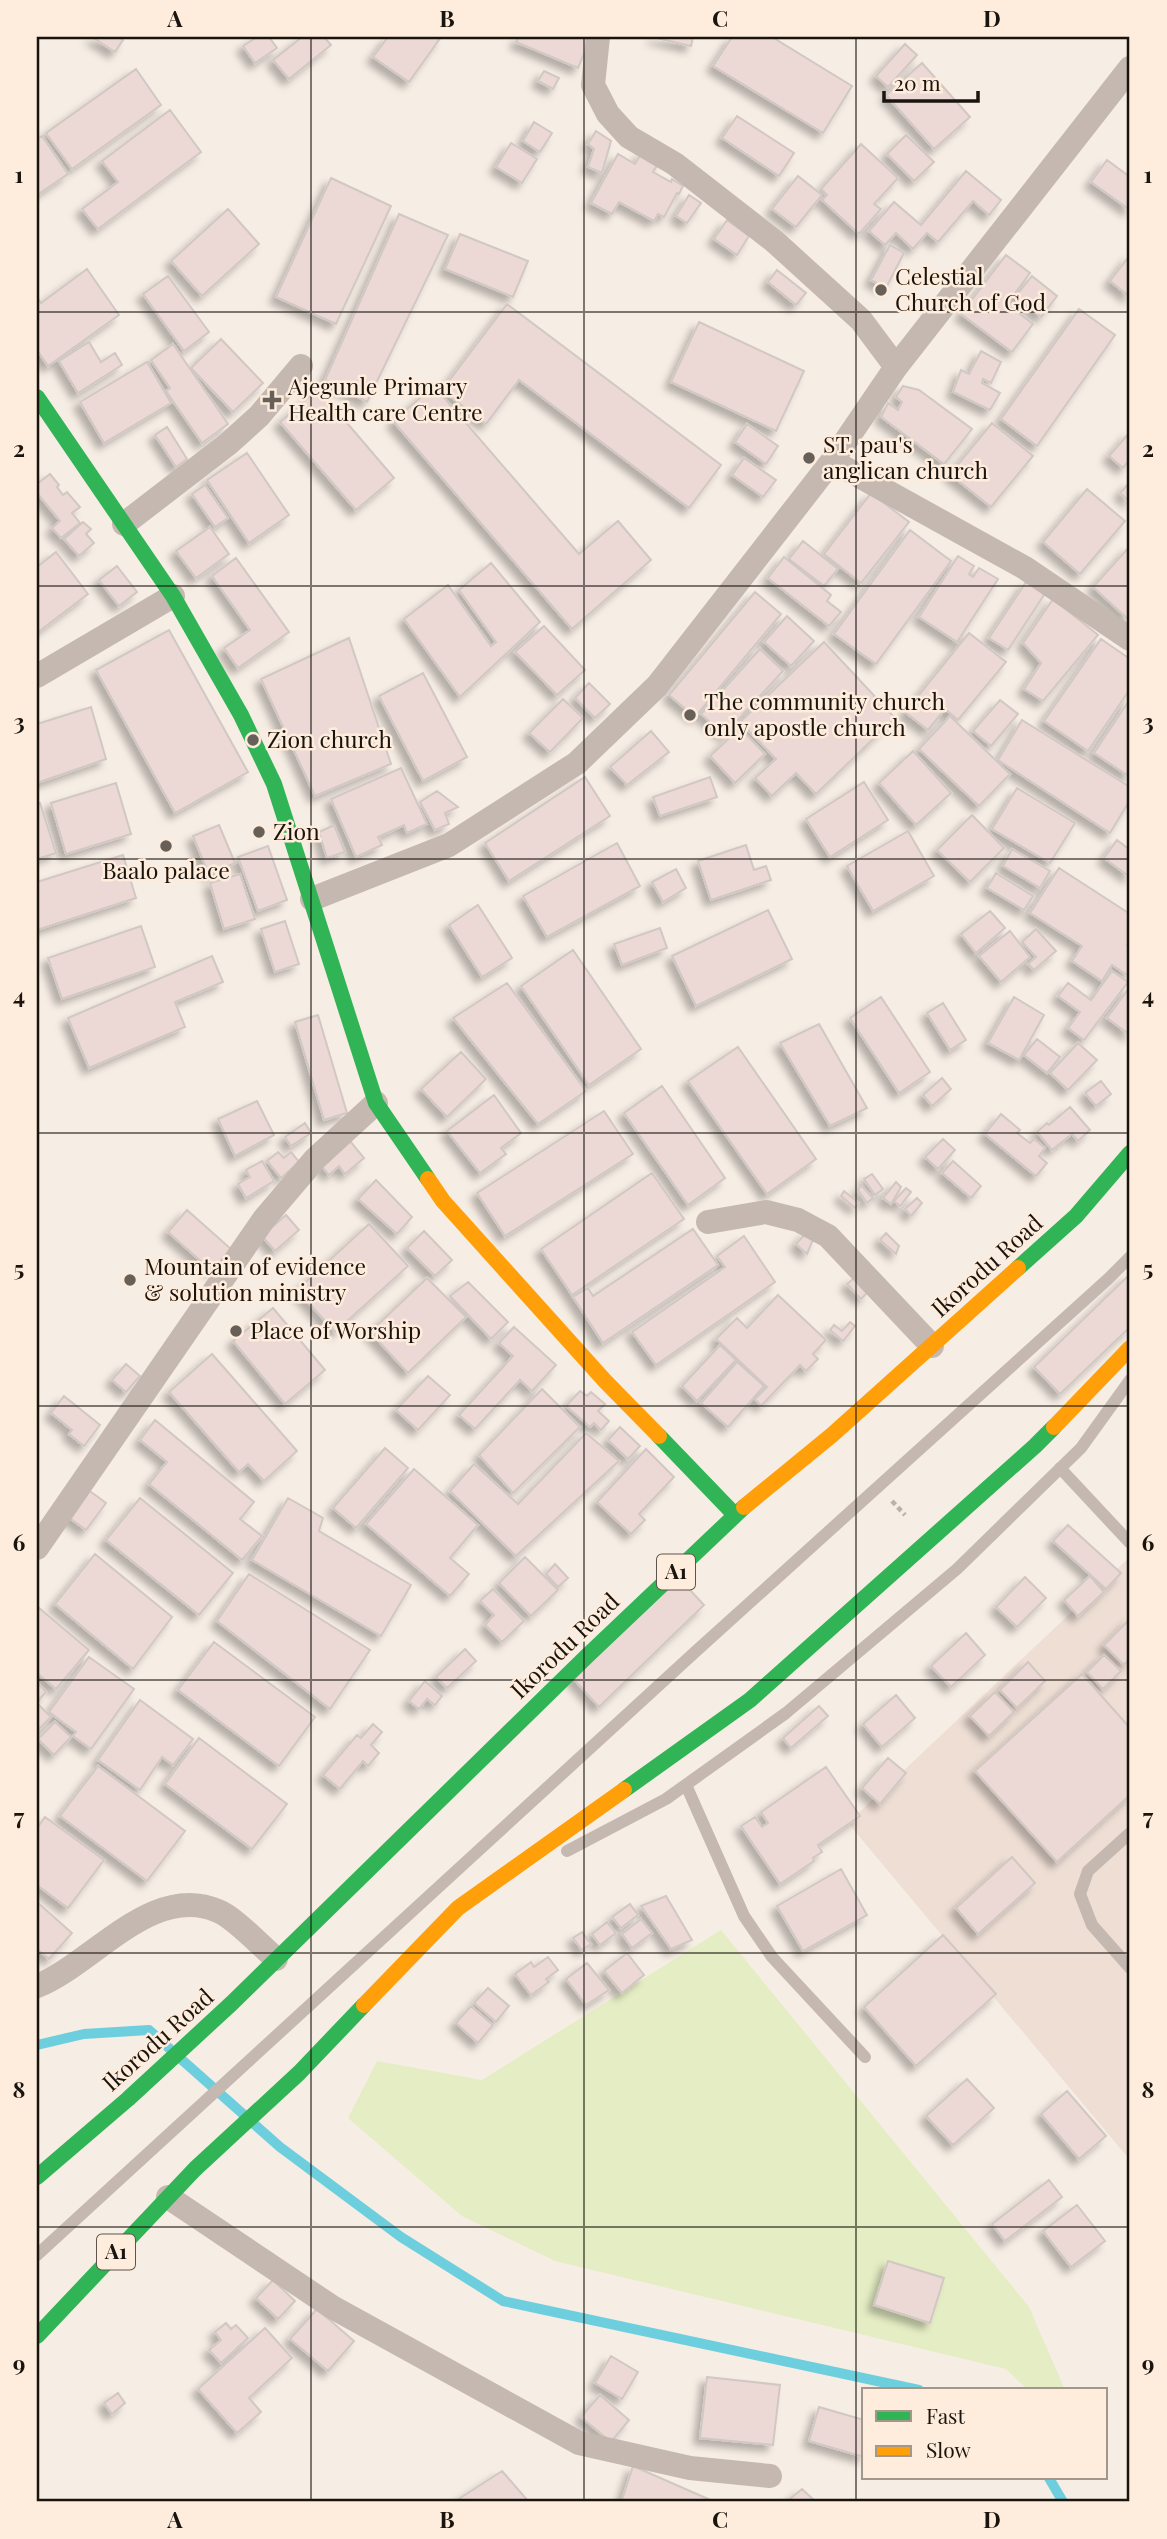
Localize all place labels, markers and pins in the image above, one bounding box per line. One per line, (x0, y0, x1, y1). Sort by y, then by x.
place label: Celestial Church of God (895, 260, 1046, 317)
marker: Celestial Church of God (873, 282, 889, 298)
place label: Ajegunle Primary Health care Centre (287, 370, 483, 427)
marker: Ajegunle Primary Health care Centre (262, 390, 282, 410)
place label: ST. pau's anglican church (823, 428, 989, 485)
marker: ST. pau's anglican church (801, 450, 817, 466)
place label: The community church only apostle church (704, 685, 945, 742)
marker: The community church only apostle church (682, 707, 698, 723)
place label: Zion church (267, 723, 392, 754)
marker: Zion church (245, 732, 261, 748)
place label: Zion (273, 815, 320, 846)
marker: Zion (251, 824, 267, 840)
marker: Baalo palace (158, 838, 174, 854)
place label: Baalo palace (102, 854, 230, 885)
place label: Mountain of evidence & solution ministry (144, 1250, 366, 1307)
marker: Mountain of evidence & solution ministry (122, 1272, 138, 1288)
place label: Place of Worship (250, 1314, 421, 1345)
marker: Place of Worship (228, 1323, 244, 1339)

